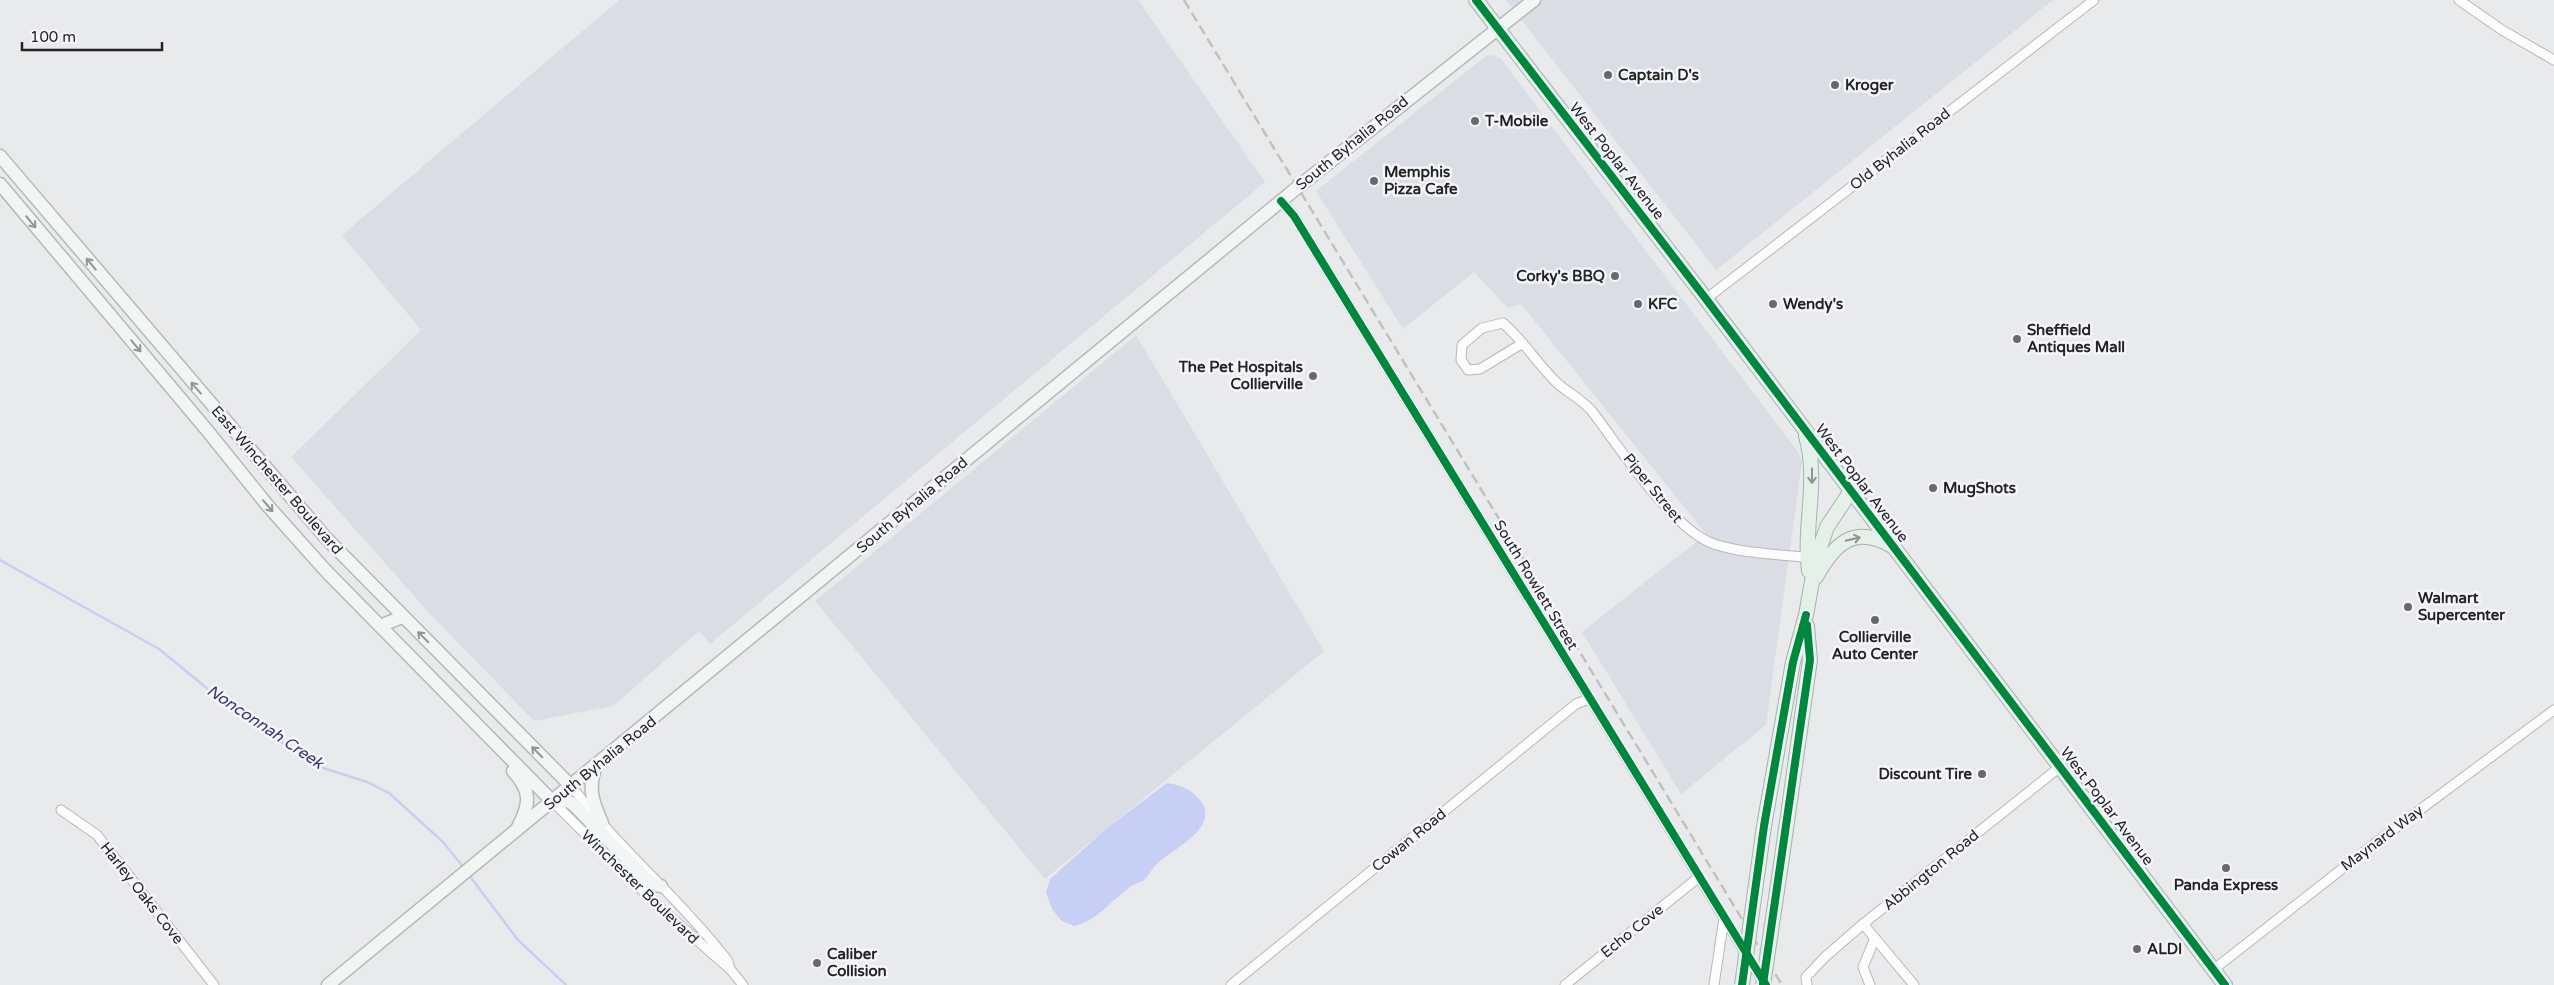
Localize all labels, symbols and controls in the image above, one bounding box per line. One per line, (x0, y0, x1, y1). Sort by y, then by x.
scale bar (22, 20, 162, 52)
text: 100 m (30, 28, 76, 46)
place label: Captain D's (1618, 66, 1699, 85)
marker: Captain D's (1602, 69, 1614, 81)
place label: Kroger (1845, 76, 1894, 95)
marker: Kroger (1829, 79, 1841, 91)
street label: South Byhalia Road (1292, 92, 1412, 194)
street label: West Poplar Avenue (1566, 99, 1668, 223)
street label: Old Byhalia Road (1846, 104, 1954, 194)
place label: T-Mobile (1484, 112, 1549, 130)
marker: T-Mobile (1469, 115, 1481, 127)
place label: Memphis Pizza Cafe (1384, 163, 1458, 198)
marker: Memphis Pizza Cafe (1368, 175, 1380, 187)
one-way arrow (26, 215, 37, 228)
one-way arrow (85, 258, 96, 271)
place label: Corky's BBQ (1516, 267, 1605, 286)
marker: Corky's BBQ (1609, 270, 1621, 282)
place label: KFC (1648, 295, 1678, 313)
place label: Wendy's (1783, 295, 1843, 314)
marker: KFC (1632, 298, 1644, 310)
marker: Wendy's (1767, 298, 1779, 310)
place label: Sheffield Antiques Mall (2027, 321, 2125, 357)
marker: Sheffield Antiques Mall (2011, 333, 2023, 345)
one-way arrow (131, 339, 142, 352)
place label: The Pet Hospitals Collierville (1178, 358, 1304, 393)
marker: The Pet Hospitals Collierville (1307, 370, 1319, 382)
one-way arrow (190, 381, 201, 394)
street label: East Winchester Boulevard (208, 402, 346, 558)
street label: West Poplar Avenue (1812, 420, 1912, 546)
street label: Piper Street (1620, 450, 1687, 527)
street label: South Byhalia Road (853, 453, 971, 557)
one-way arrow (1807, 467, 1817, 483)
place label: MugShots (1943, 479, 2016, 498)
marker: MugShots (1927, 482, 1939, 494)
one-way arrow (262, 499, 273, 512)
street label: South Rowlett Street (1490, 517, 1582, 653)
one-way arrow (1845, 534, 1861, 543)
place label: Walmart Supercenter (2418, 589, 2505, 625)
marker: Walmart Supercenter (2402, 601, 2414, 613)
marker: Collierville Auto Center (1869, 614, 1881, 626)
place label: Collierville Auto Center (1832, 628, 1918, 663)
one-way arrow (417, 631, 429, 643)
water label: Nonconnah Creek (203, 681, 328, 774)
street label: South Byhalia Road (540, 712, 660, 814)
street label: West Poplar Avenue (2057, 743, 2157, 869)
one-way arrow (531, 746, 544, 758)
place label: Discount Tire (1878, 765, 1973, 783)
marker: Discount Tire (1976, 768, 1988, 780)
street label: Maynard Way (2337, 801, 2427, 875)
street label: Cowan Road (1368, 805, 1450, 875)
street label: Winchester Boulevard (577, 826, 703, 948)
street label: Abbington Road (1880, 826, 1982, 914)
street label: Harley Oaks Cove (96, 838, 188, 948)
marker: Panda Express (2220, 862, 2232, 874)
place label: Panda Express (2174, 876, 2278, 895)
street label: Echo Cove (1597, 900, 1667, 962)
place label: ALDI (2147, 940, 2182, 958)
marker: ALDI (2131, 943, 2143, 955)
place label: Caliber Collision (827, 945, 887, 980)
marker: Caliber Collision (811, 957, 823, 969)

